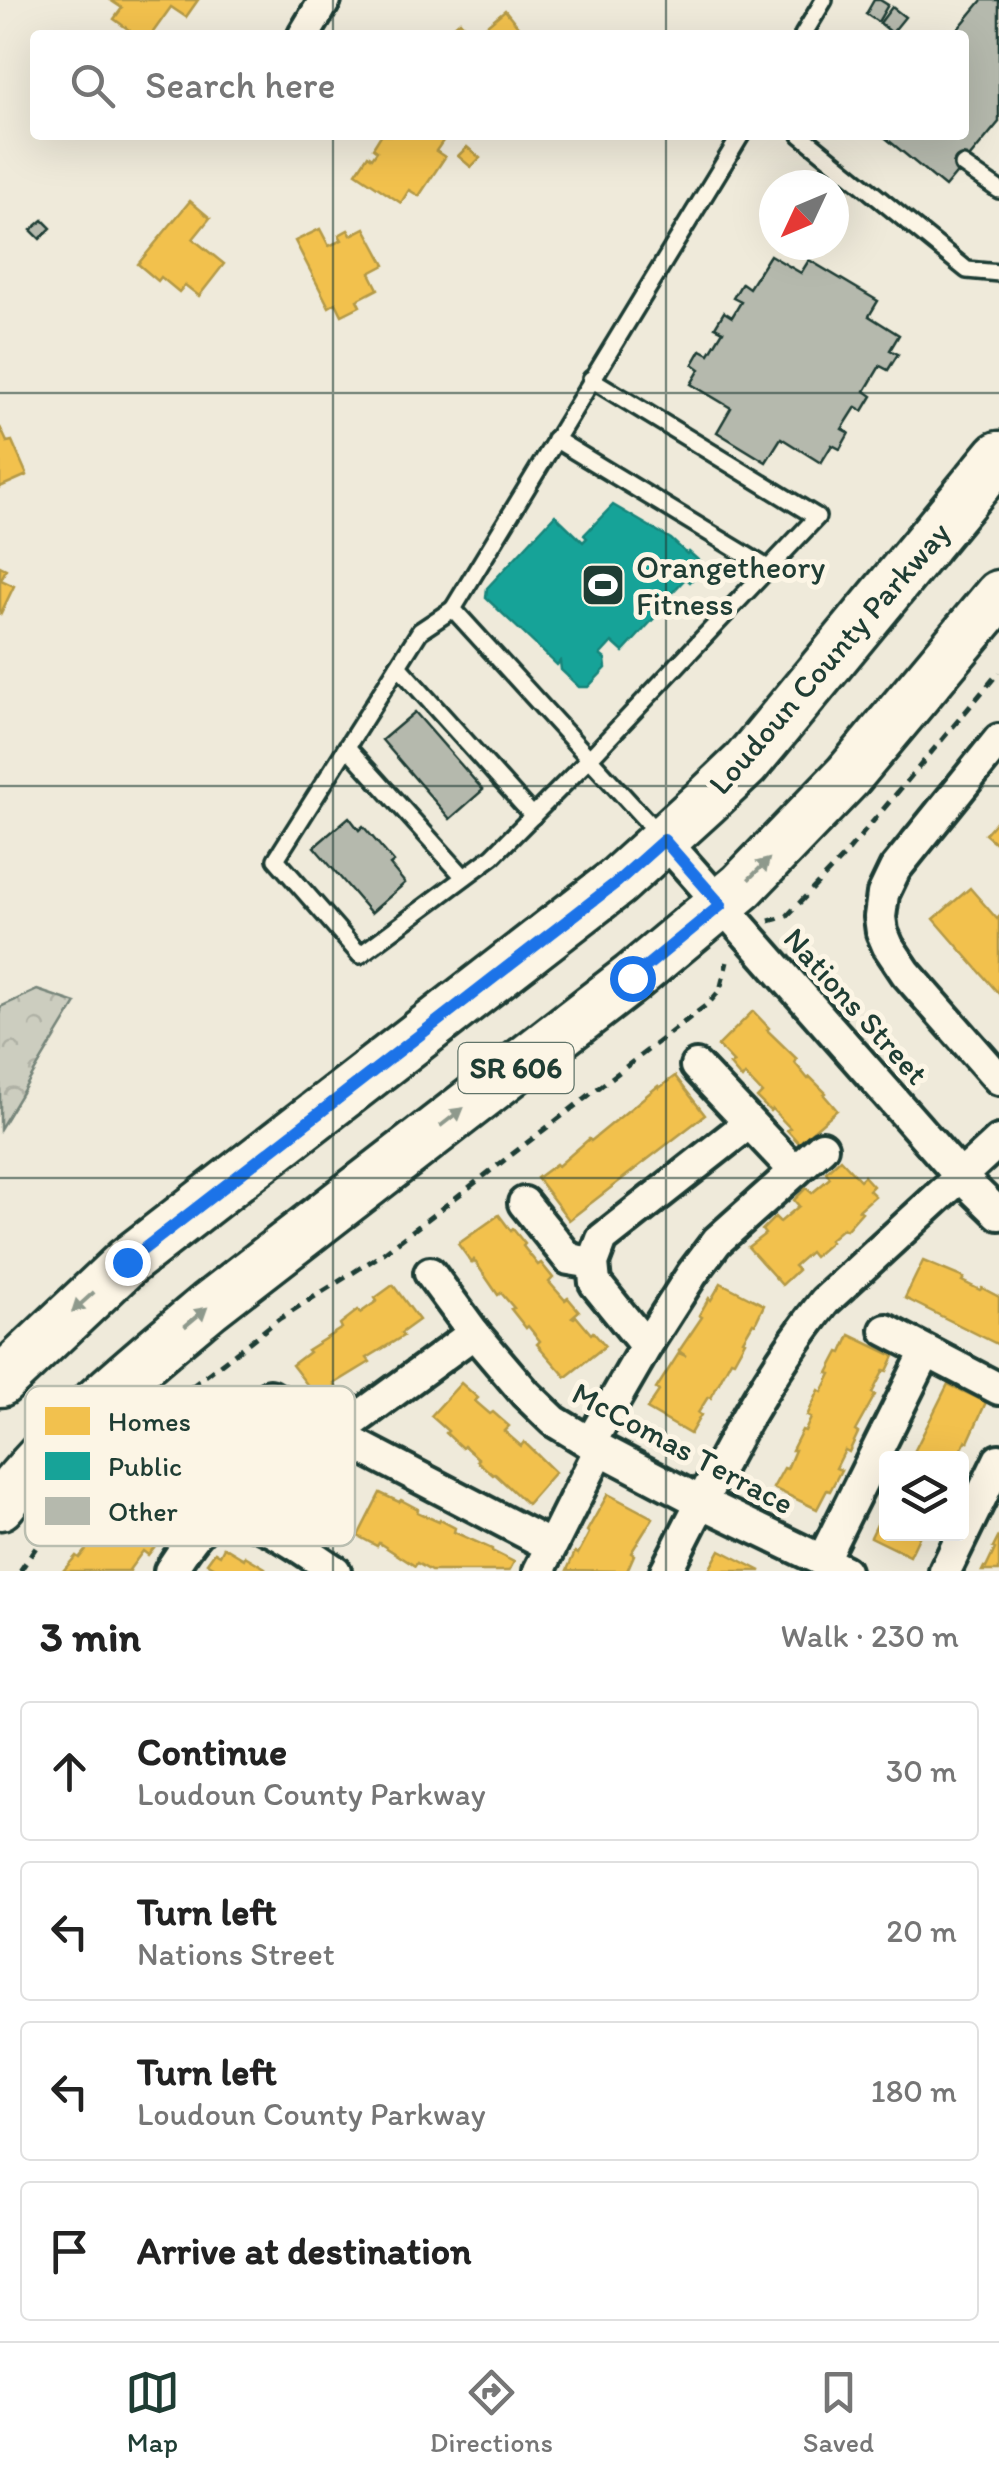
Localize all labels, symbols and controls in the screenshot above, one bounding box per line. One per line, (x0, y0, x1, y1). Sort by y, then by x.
search box (30, 30, 969, 140)
icon: search (65, 58, 120, 113)
text: Search here (145, 62, 336, 108)
north arrow (759, 170, 849, 260)
street label: Loudoun County Parkway (700, 514, 958, 802)
place label: Orangetheory Fitness (636, 548, 825, 623)
sports icon: Orangetheory Fitness (580, 562, 626, 608)
one-way arrow (747, 857, 771, 881)
street label: Nations Street (776, 920, 936, 1092)
route start (610, 956, 656, 1002)
road number: SR 606 (458, 1043, 574, 1093)
one-way arrow (440, 1107, 465, 1128)
route end (105, 1240, 151, 1286)
one-way arrow (71, 1290, 95, 1313)
one-way arrow (184, 1307, 209, 1328)
street label: McComas Terrace (566, 1374, 800, 1522)
legend (25, 1386, 355, 1546)
text: Homes (108, 1404, 191, 1438)
text: Public (108, 1449, 182, 1483)
map controls (879, 1451, 969, 1541)
button: layers (879, 1451, 969, 1541)
text: Other (108, 1494, 178, 1528)
text: 3 min (40, 1611, 141, 1662)
text: Walk · 230 m (781, 1617, 959, 1655)
text: Continue (137, 1729, 287, 1775)
icon: ahead (42, 1744, 97, 1799)
text: 30 m (886, 1752, 957, 1790)
text: Loudoun County Parkway (137, 1775, 486, 1813)
text: Turn left (137, 1889, 277, 1935)
icon: left (42, 1904, 97, 1959)
text: 20 m (886, 1912, 957, 1950)
text: Nations Street (137, 1935, 335, 1973)
text: Turn left (137, 2049, 277, 2095)
icon: left (42, 2064, 97, 2119)
text: 180 m (871, 2072, 957, 2110)
text: Loudoun County Parkway (137, 2095, 486, 2133)
icon: arrive (42, 2224, 97, 2279)
text: Arrive at destination (137, 2228, 472, 2274)
tab: Map (125, 2365, 180, 2459)
tab: Directions (430, 2365, 553, 2459)
tab: Saved (803, 2365, 874, 2459)

